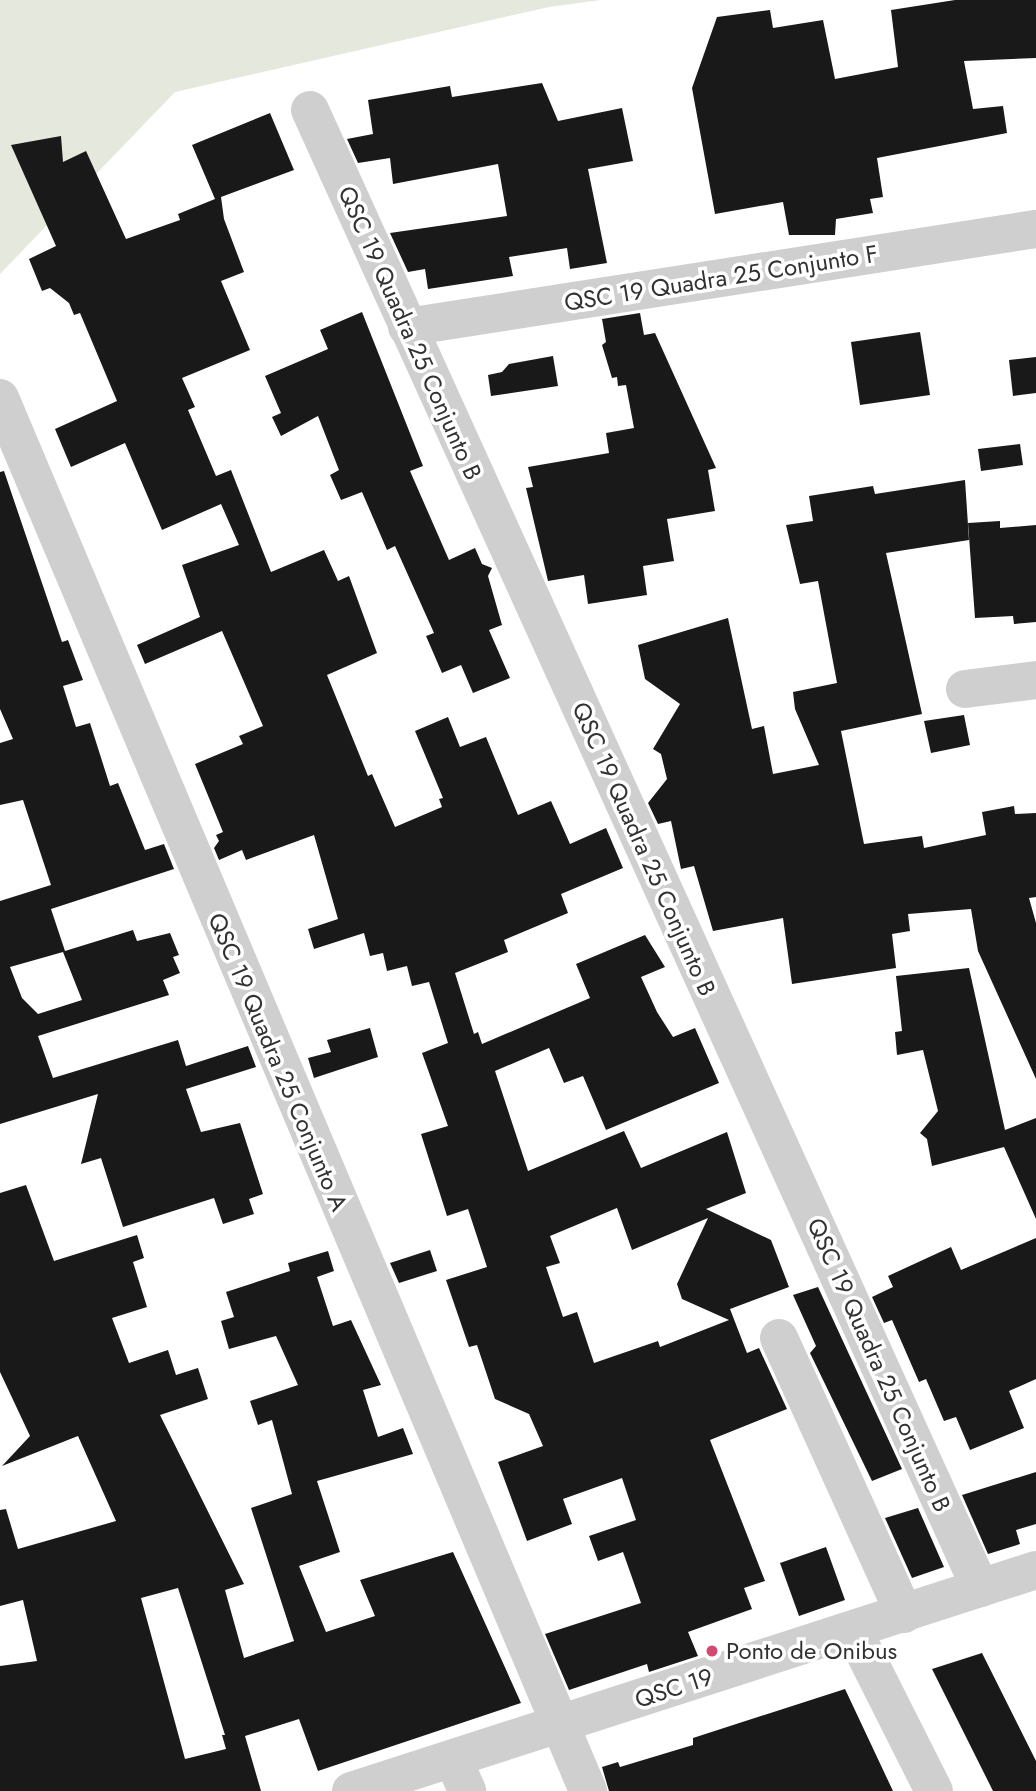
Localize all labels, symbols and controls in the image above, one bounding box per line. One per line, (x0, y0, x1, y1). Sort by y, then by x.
street label: QSC 19 Quadra 25 Conjunto B (332, 182, 488, 484)
street label: QSC 19 Quadra 25 Conjunto F (562, 239, 880, 317)
street label: QSC 19 Quadra 25 Conjunto B (566, 698, 722, 1000)
street label: QSC 19 Quadra 25 Conjunto A (202, 909, 354, 1215)
street label: QSC 19 Quadra 25 Conjunto B (801, 1214, 957, 1516)
place label: Ponto de Onibus (726, 1637, 897, 1665)
marker: Ponto de Onibus (704, 1643, 720, 1659)
street label: QSC 19 (631, 1662, 717, 1714)

